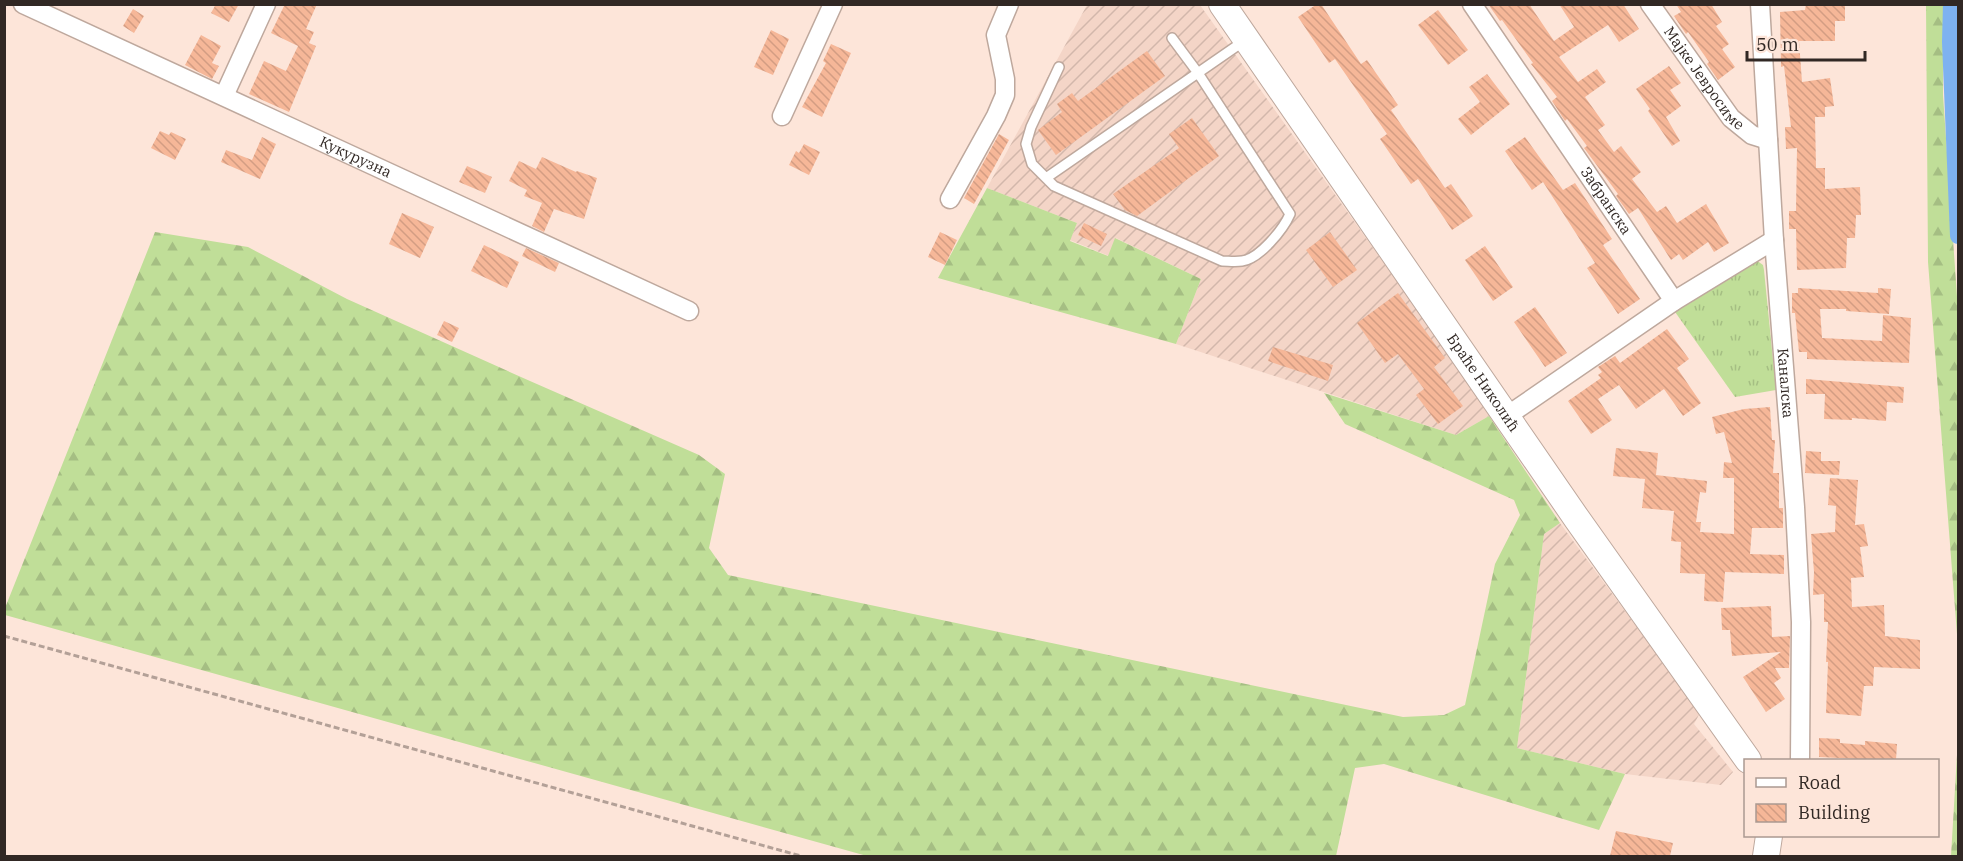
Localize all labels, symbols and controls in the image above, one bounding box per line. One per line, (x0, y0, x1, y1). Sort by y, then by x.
street label: Мајке Јевросиме (1660, 23, 1748, 134)
scale bar (1747, 24, 1866, 62)
text: 50 m (1756, 33, 1799, 56)
street label: Кукурузна (316, 132, 395, 182)
street label: Забранска (1577, 163, 1636, 238)
street label: Браће Николић (1443, 330, 1524, 435)
street label: Каналска (1774, 347, 1798, 419)
legend (1744, 759, 1939, 837)
text: Road (1798, 771, 1841, 794)
text: Building (1798, 801, 1870, 824)

